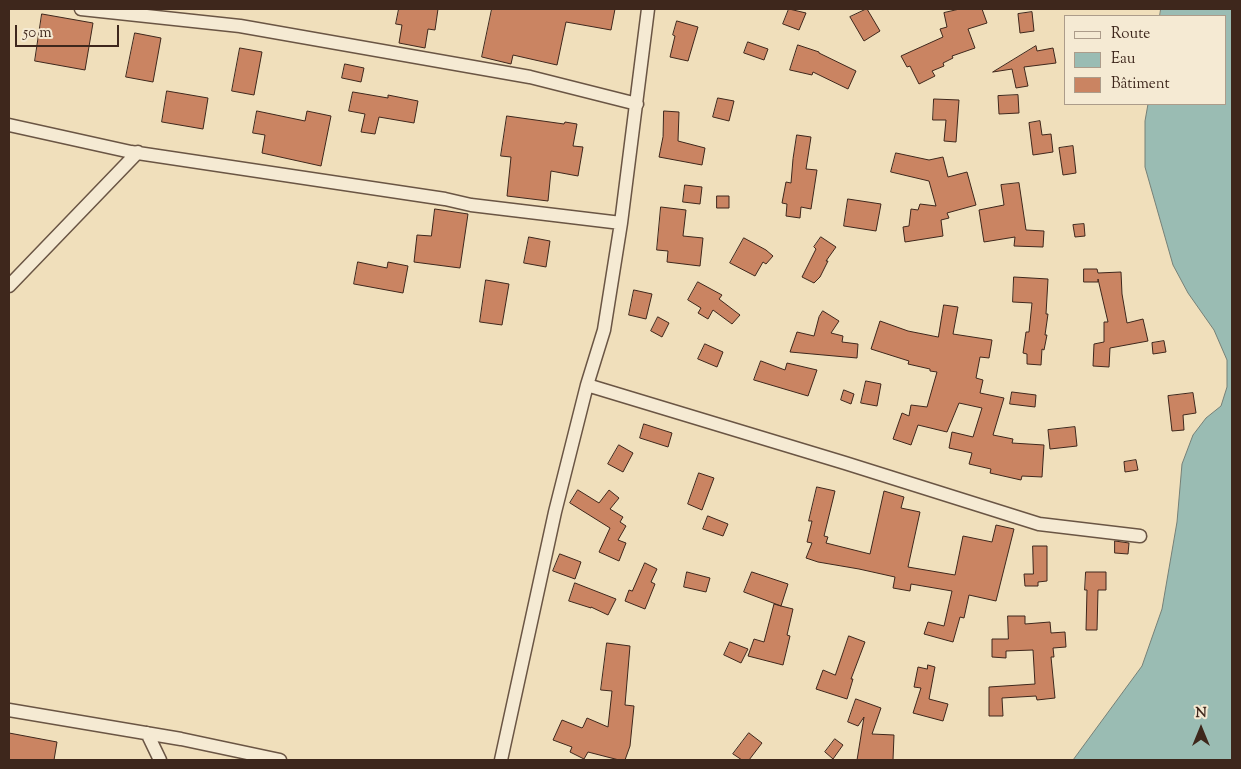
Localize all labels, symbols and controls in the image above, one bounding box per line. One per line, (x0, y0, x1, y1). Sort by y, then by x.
scale bar (18, 15, 121, 47)
legend (1064, 15, 1226, 105)
text: 50 m (23, 23, 52, 44)
text: Route (1111, 24, 1150, 45)
text: Eau (1111, 49, 1135, 70)
text: Bâtiment (1111, 74, 1170, 95)
north arrow (1176, 704, 1226, 754)
text: N (1195, 704, 1207, 724)

